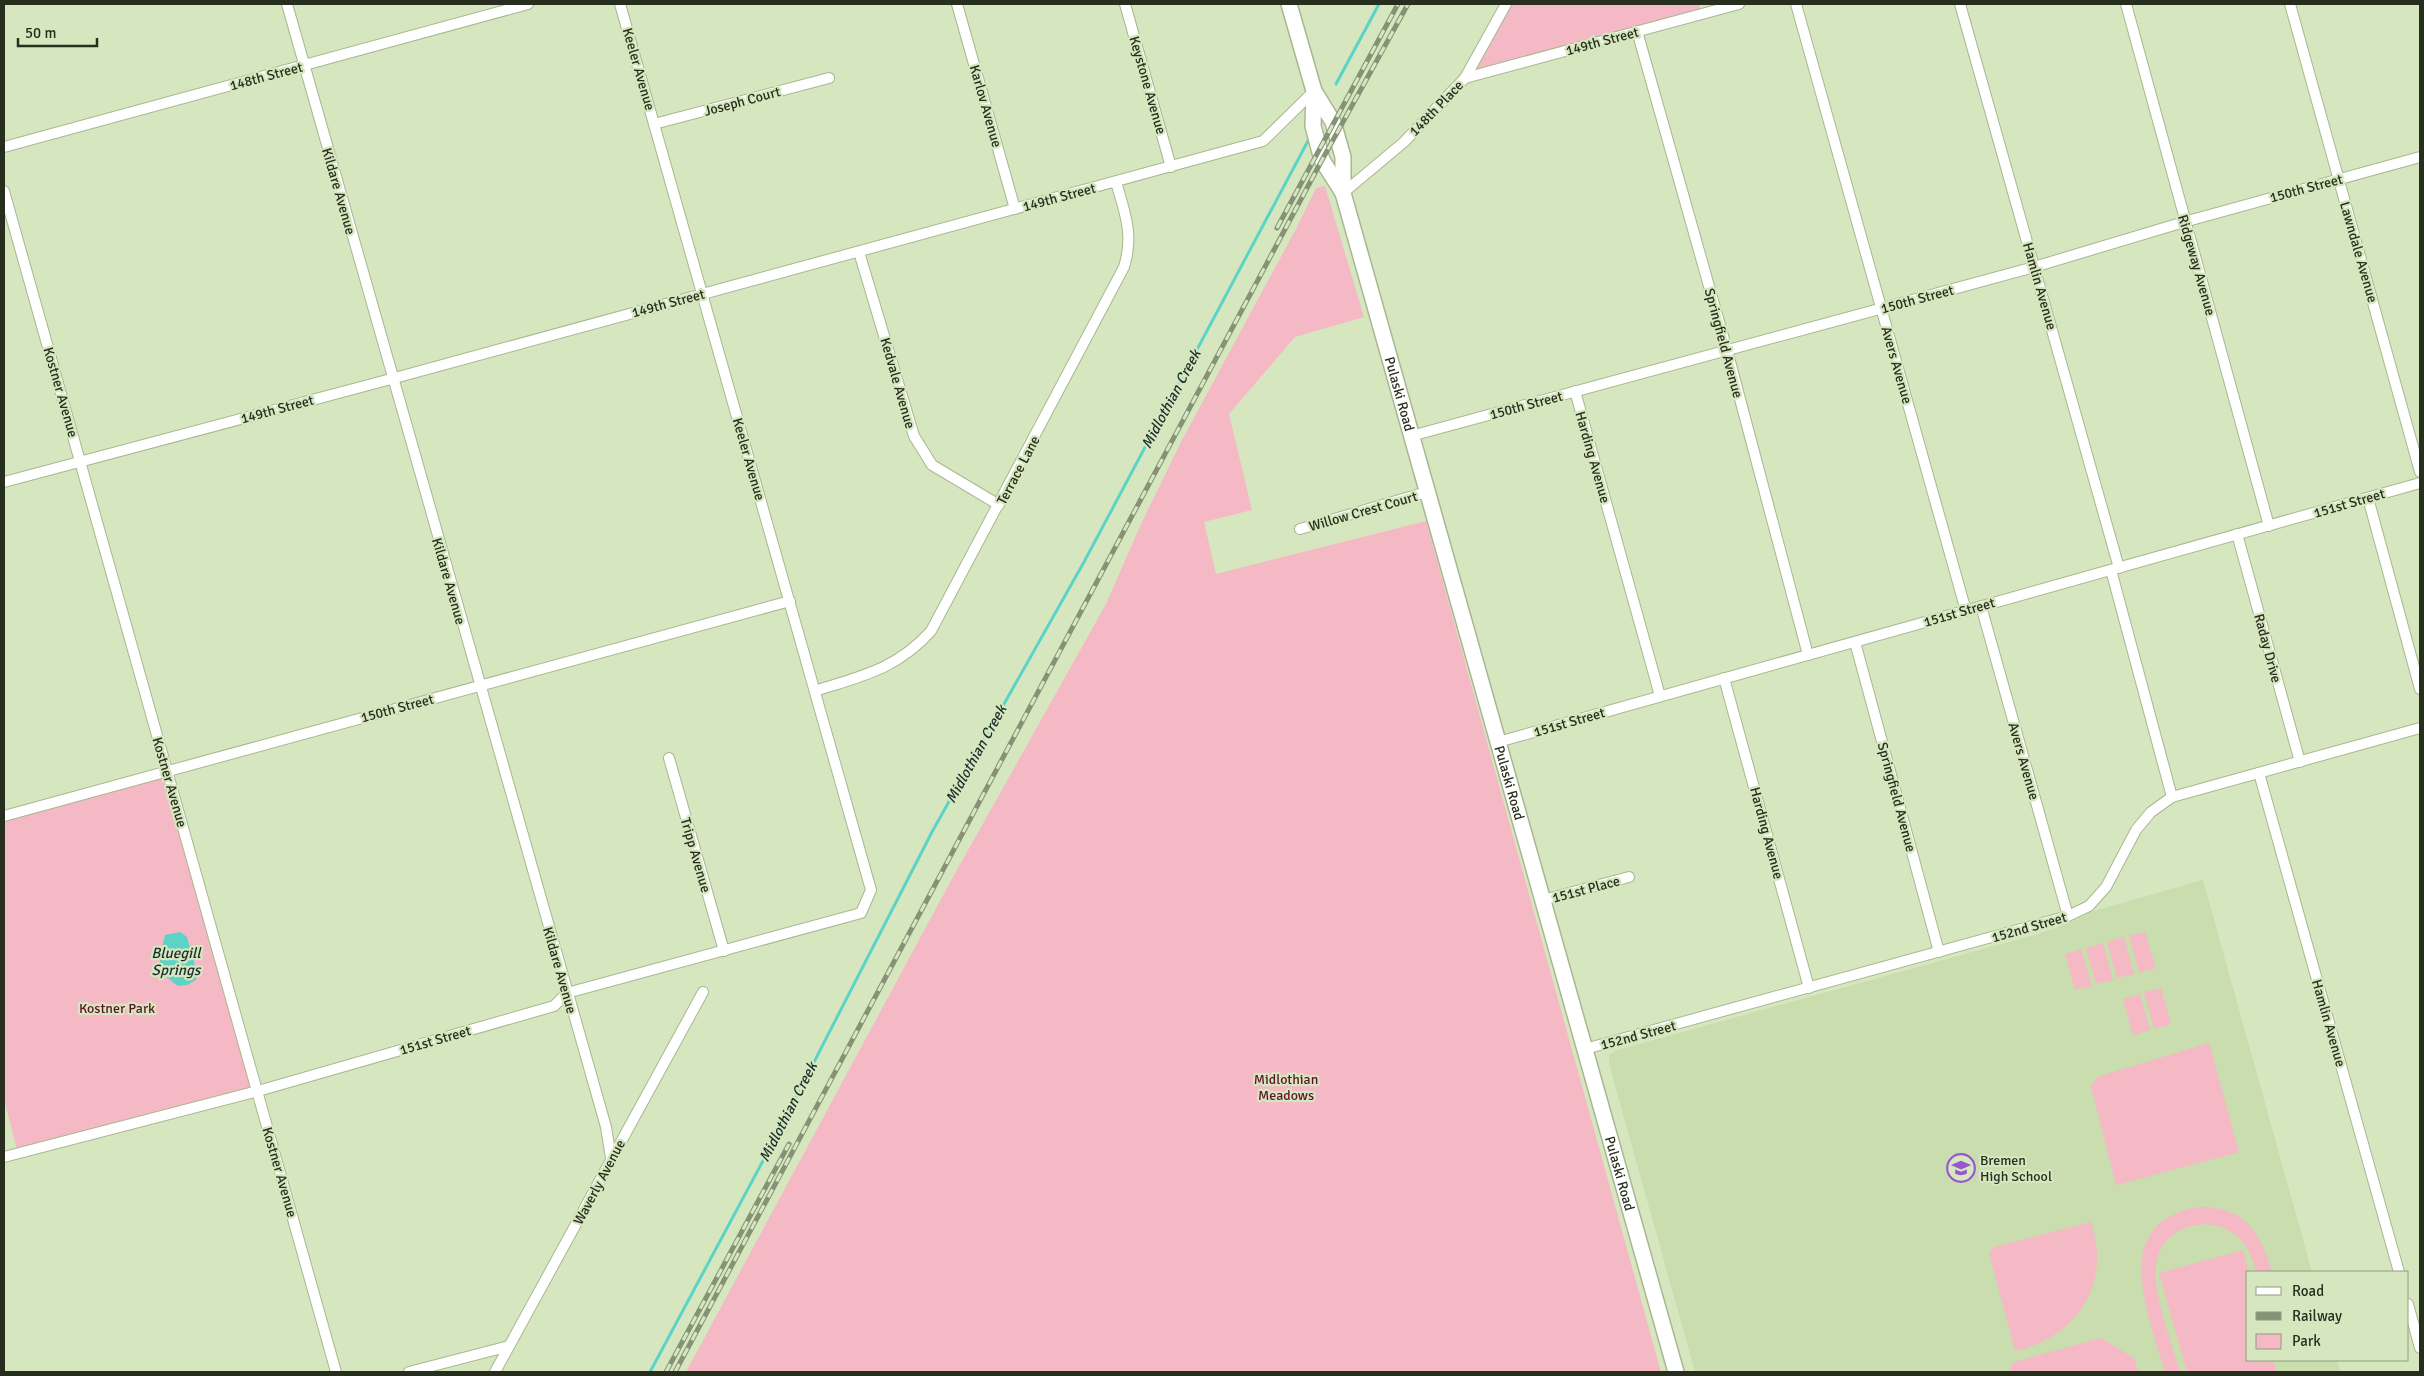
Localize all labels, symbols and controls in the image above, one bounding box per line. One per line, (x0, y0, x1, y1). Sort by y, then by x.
scale bar (18, 15, 96, 47)
text: 50 m (25, 24, 56, 42)
street label: 149th Street (1564, 24, 1641, 59)
street label: Keeler Avenue (619, 26, 658, 112)
street label: Keystone Avenue (1125, 34, 1170, 136)
street label: 148th Street (228, 59, 305, 94)
street label: Karlov Avenue (966, 63, 1005, 149)
street label: 148th Place (1406, 77, 1467, 140)
street label: Joseph Court (702, 83, 782, 120)
street label: Kildare Avenue (318, 146, 359, 236)
street label: 150th Street (2268, 171, 2345, 206)
street label: 149th Street (1021, 180, 1098, 215)
street label: Lawndale Avenue (2336, 200, 2381, 305)
street label: Ridgeway Avenue (2174, 213, 2219, 318)
street label: Hamlin Avenue (2019, 241, 2060, 332)
street label: 150th Street (1879, 282, 1956, 317)
street label: 149th Street (630, 286, 707, 321)
street label: Springfield Avenue (1701, 286, 1746, 400)
street label: Avers Avenue (1877, 324, 1916, 406)
street label: Kedvale Avenue (876, 336, 919, 431)
street label: Kostner Avenue (40, 345, 82, 439)
water label: Midlothian Creek (1137, 345, 1205, 452)
street label: Pulaski Road (1381, 355, 1418, 433)
street label: 150th Street (1488, 388, 1565, 423)
street label: 149th Street (239, 392, 316, 427)
street label: Harding Avenue (1571, 409, 1614, 505)
street label: Keeler Avenue (729, 416, 768, 502)
street label: Terrace Lane (993, 433, 1044, 508)
street label: 151st Street (2312, 485, 2387, 522)
street label: Willow Crest Court (1307, 488, 1419, 535)
street label: Kildare Avenue (428, 536, 469, 626)
street label: 151st Street (1922, 594, 1997, 631)
street label: Raday Drive (2250, 612, 2285, 684)
street label: 150th Street (359, 691, 436, 726)
water label: Midlothian Creek (942, 700, 1011, 806)
street label: 151st Street (1532, 704, 1607, 741)
street label: Avers Avenue (2004, 720, 2043, 802)
street label: Kostner Avenue (149, 735, 191, 829)
street label: Springfield Avenue (1874, 740, 1919, 854)
street label: Pulaski Road (1490, 744, 1528, 822)
street label: Harding Avenue (1746, 785, 1787, 881)
street label: Tripp Avenue (677, 816, 714, 895)
street label: 151st Place (1550, 872, 1622, 907)
street label: 152nd Street (1990, 909, 2069, 946)
street label: Kildare Avenue (539, 925, 580, 1015)
water label: Bluegill Springs (151, 944, 202, 979)
street label: Hamlin Avenue (2308, 978, 2349, 1069)
park label: Kostner Park (79, 1000, 155, 1017)
street label: 152nd Street (1599, 1017, 1678, 1054)
street label: 151st Street (398, 1022, 473, 1059)
water label: Midlothian Creek (755, 1058, 822, 1165)
park label: Midlothian Meadows (1254, 1071, 1318, 1104)
street label: Kostner Avenue (259, 1125, 301, 1219)
street label: Pulaski Road (1601, 1134, 1638, 1213)
street label: Waverly Avenue (570, 1137, 629, 1228)
place label: Bremen High School (1980, 1152, 2052, 1185)
school or university icon: Bremen High School (1946, 1153, 1976, 1183)
legend (2246, 1271, 2409, 1361)
text: Road (2292, 1282, 2324, 1300)
text: Railway (2292, 1307, 2342, 1325)
text: Park (2292, 1332, 2321, 1350)

